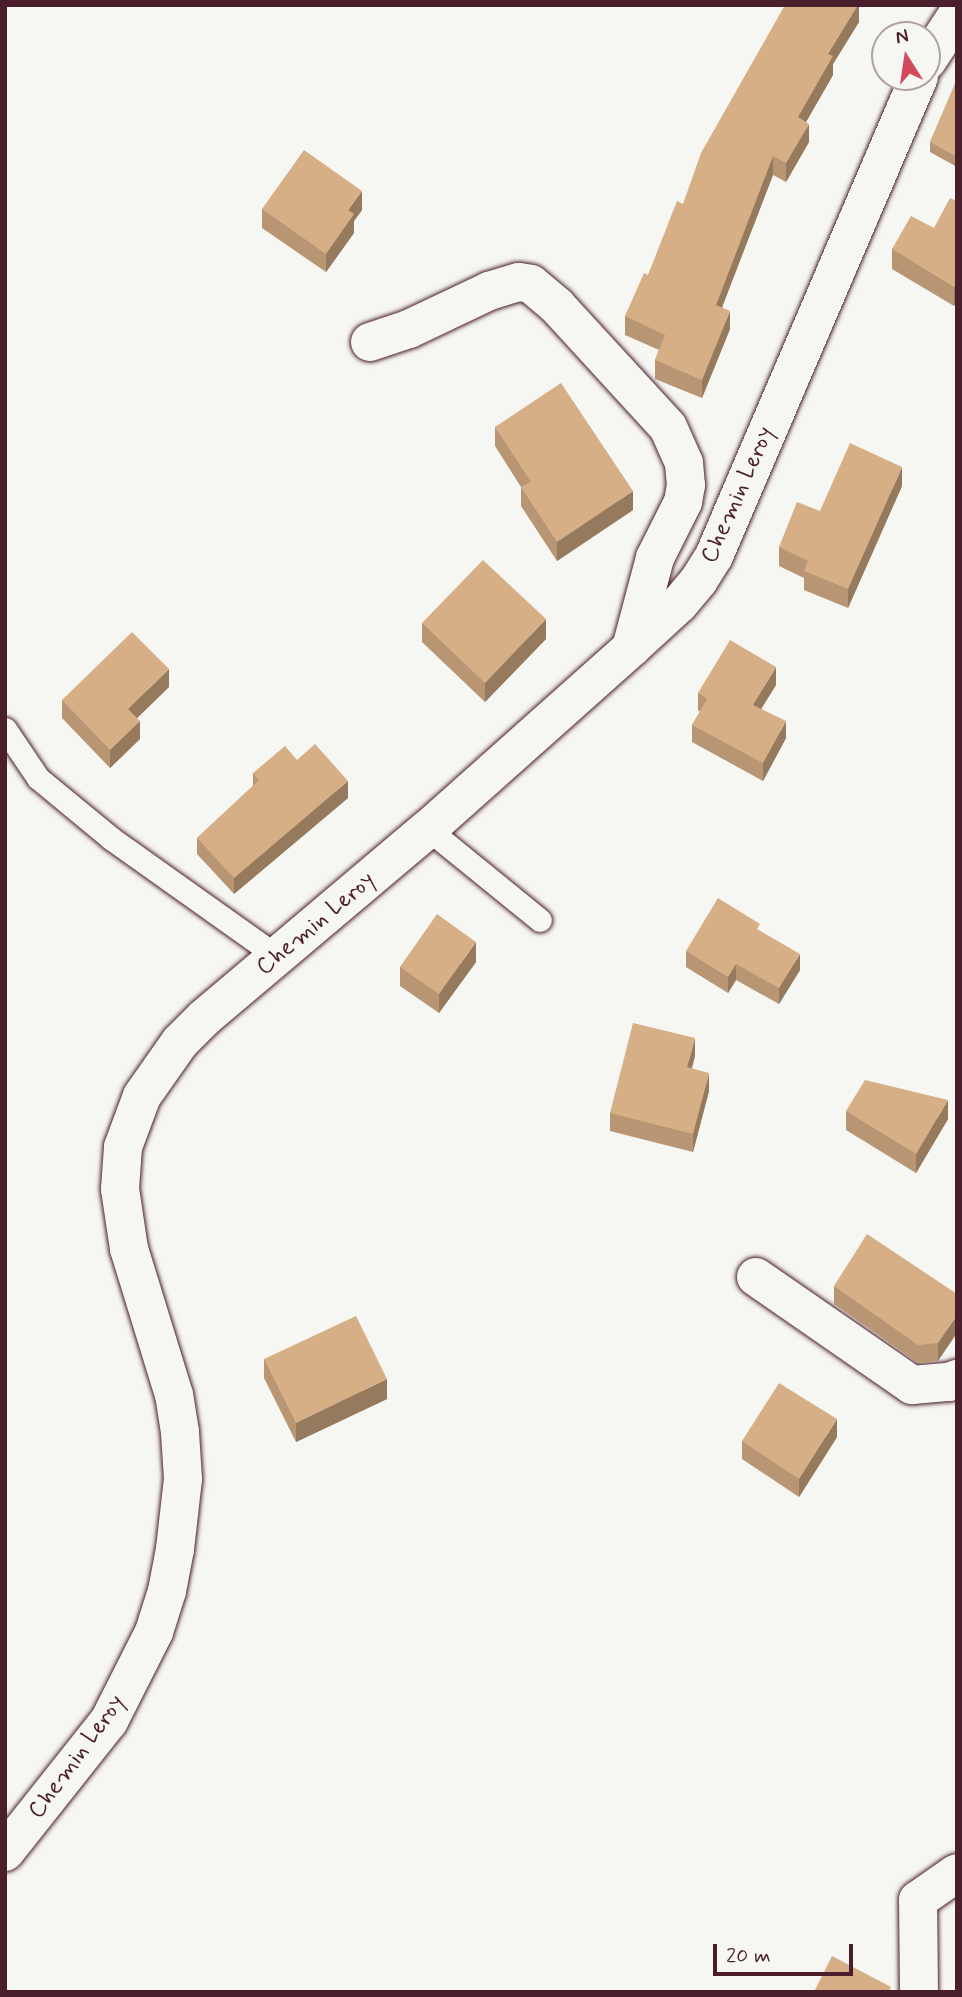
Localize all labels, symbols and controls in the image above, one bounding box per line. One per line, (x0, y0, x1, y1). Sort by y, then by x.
north arrow (871, 21, 941, 91)
text: N (893, 23, 911, 50)
street label: Chemin Leroy (695, 421, 781, 569)
street label: Chemin Leroy (250, 865, 382, 983)
street label: Chemin Leroy (22, 1688, 132, 1826)
scale bar (717, 1930, 857, 1974)
text: 20 m (726, 1942, 771, 1970)

